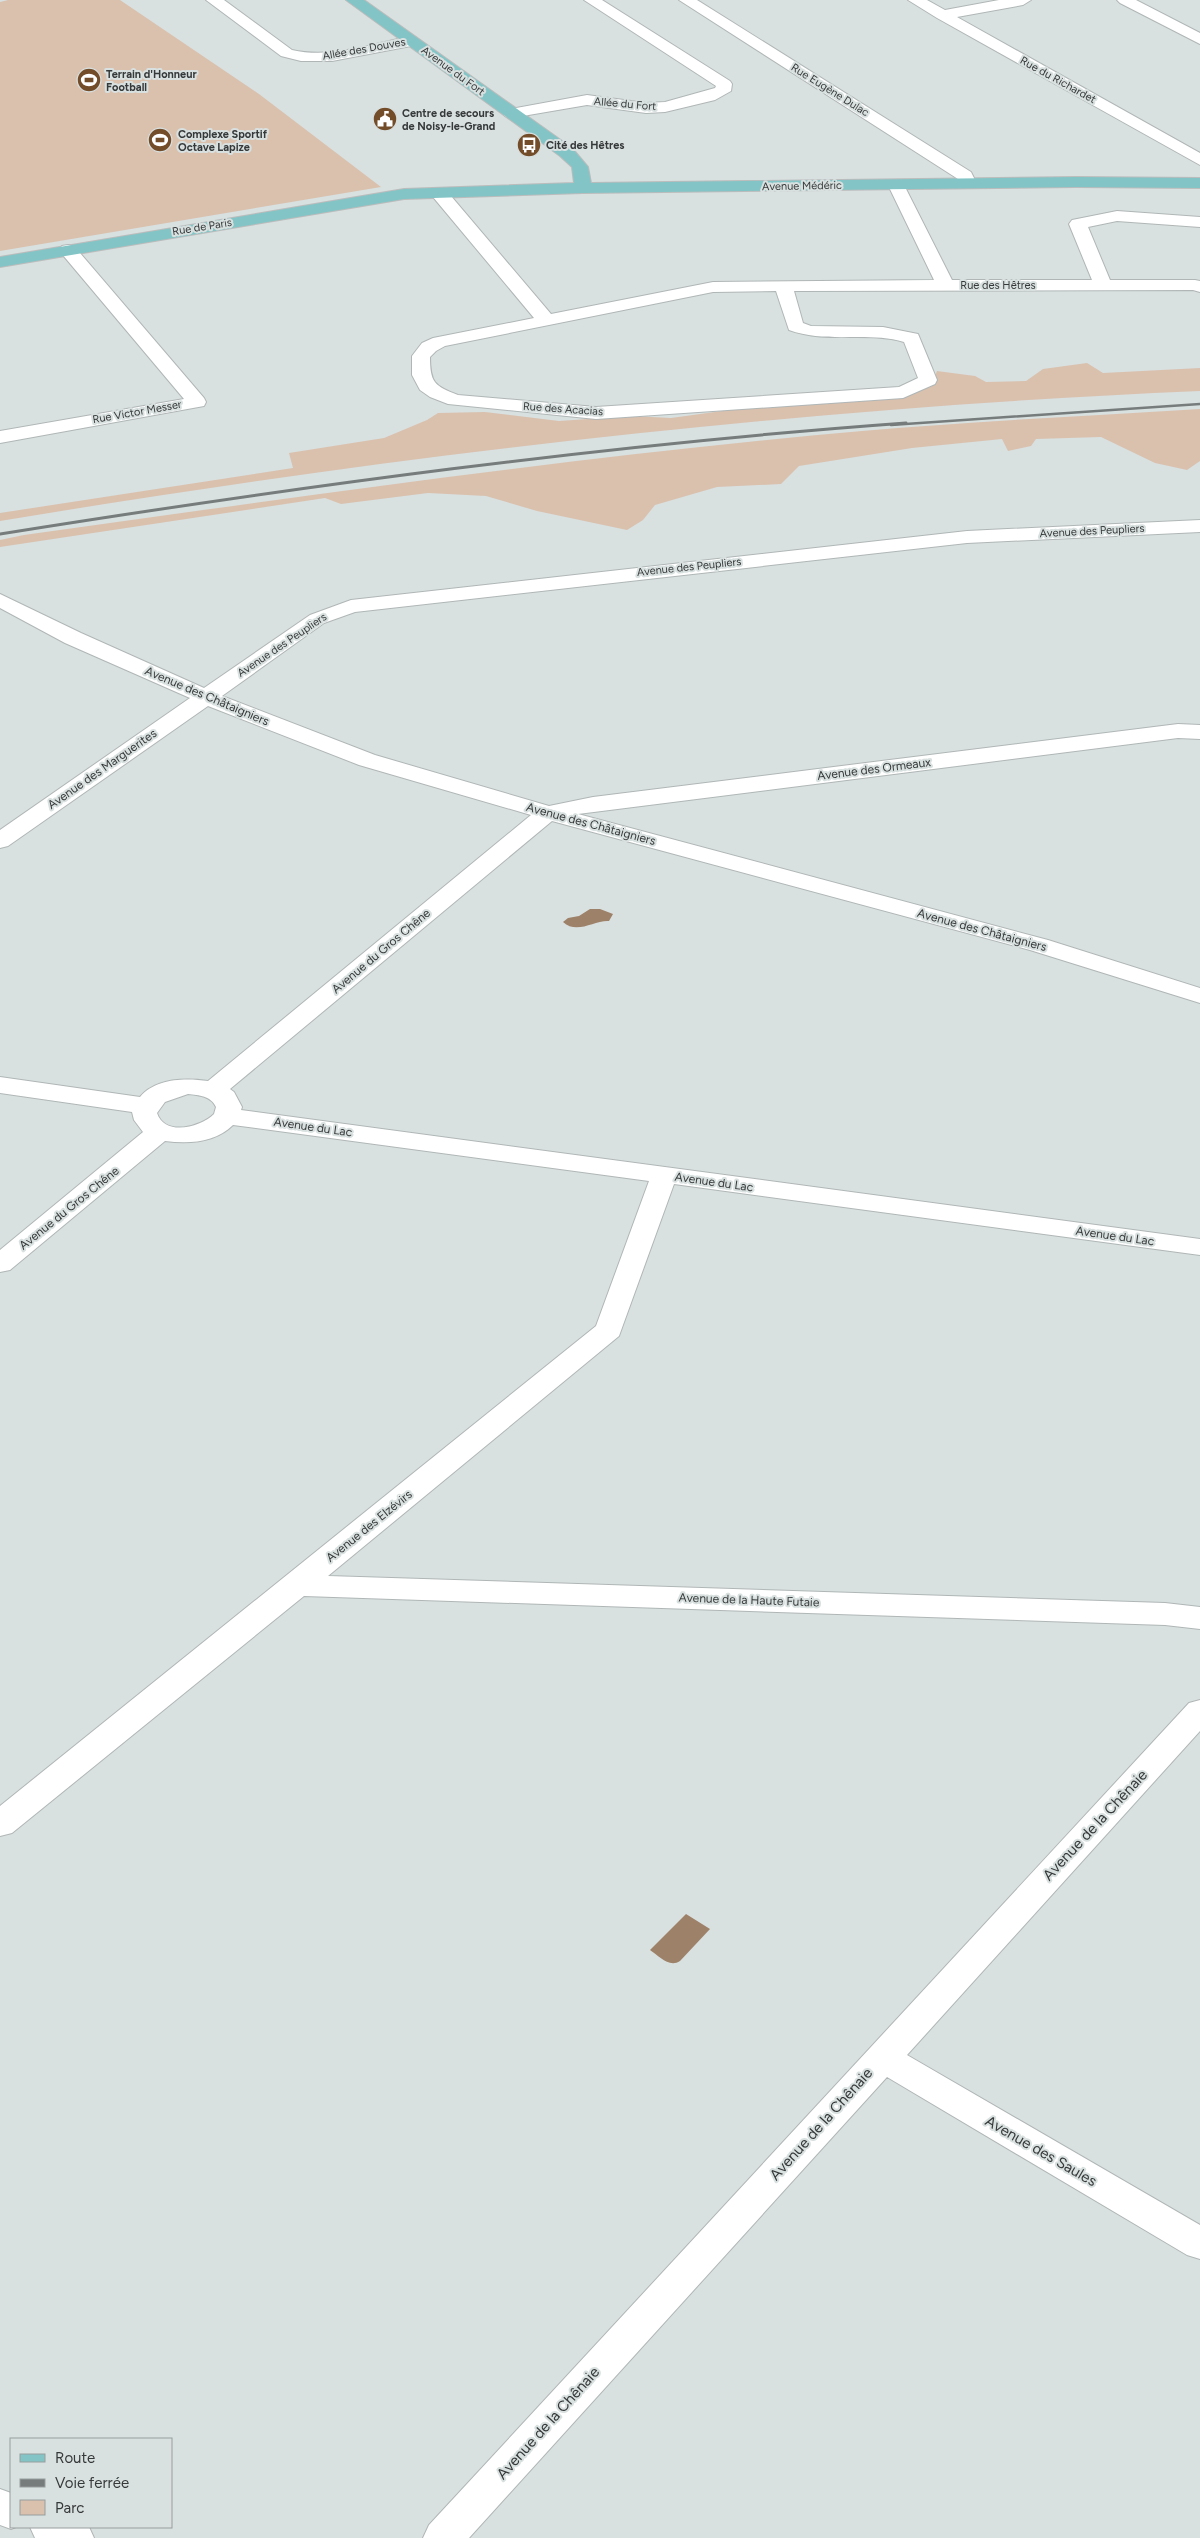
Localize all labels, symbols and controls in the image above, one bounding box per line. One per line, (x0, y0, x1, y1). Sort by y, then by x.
street label: Allée des Douves (321, 35, 407, 63)
street label: Avenue du Fort (419, 44, 487, 98)
street label: Rue du Richardet (1018, 54, 1098, 106)
street label: Rue Eugène Dulac (789, 61, 871, 119)
sports icon: Terrain d'Honneur Football (76, 67, 102, 93)
place label: Terrain d'Honneur Football (106, 68, 197, 94)
street label: Allée du Fort (593, 95, 657, 113)
public building icon: Centre de secours de Noisy-le-Grand (372, 106, 398, 132)
place label: Centre de secours de Noisy-le-Grand (402, 107, 495, 133)
sports icon: Complexe Sportif Octave Lapize (147, 127, 173, 153)
place label: Complexe Sportif Octave Lapize (178, 128, 268, 154)
bus stop icon: Cité des Hêtres (516, 132, 542, 158)
place label: Cité des Hêtres (546, 139, 625, 152)
street label: Avenue Médéric (762, 179, 842, 193)
street label: Rue de Paris (171, 216, 233, 238)
street label: Rue des Hêtres (960, 279, 1036, 292)
street label: Rue Victor Messer (92, 398, 183, 426)
street label: Rue des Acacias (523, 400, 603, 418)
street label: Avenue des Peupliers (1039, 522, 1145, 540)
street label: Avenue des Peupliers (636, 555, 742, 579)
street label: Avenue des Peupliers (235, 610, 329, 680)
street label: Avenue des Châtaigniers (143, 664, 271, 729)
street label: Avenue des Marguerites (45, 726, 160, 812)
street label: Avenue des Ormeaux (816, 755, 932, 783)
street label: Avenue des Châtaigniers (525, 800, 658, 848)
street label: Avenue du Gros Chêne (329, 905, 433, 996)
street label: Avenue des Châtaigniers (916, 906, 1049, 954)
street label: Avenue du Lac (273, 1115, 354, 1140)
street label: Avenue du Gros Chêne (16, 1163, 122, 1252)
street label: Avenue du Lac (674, 1170, 755, 1195)
street label: Avenue du Lac (1075, 1224, 1156, 1249)
street label: Avenue des Elzévirs (323, 1487, 415, 1565)
street label: Avenue de la Haute Futaie (678, 1591, 820, 1609)
street label: Avenue de la Chênaie (1039, 1766, 1151, 1884)
street label: Avenue de la Chênaie (766, 2064, 876, 2184)
street label: Avenue des Saules (982, 2112, 1100, 2190)
street label: Avenue de la Chênaie (493, 2363, 603, 2483)
legend (10, 2438, 172, 2528)
text: Route (55, 2449, 95, 2467)
text: Voie ferrée (55, 2474, 129, 2492)
text: Parc (55, 2499, 84, 2517)

